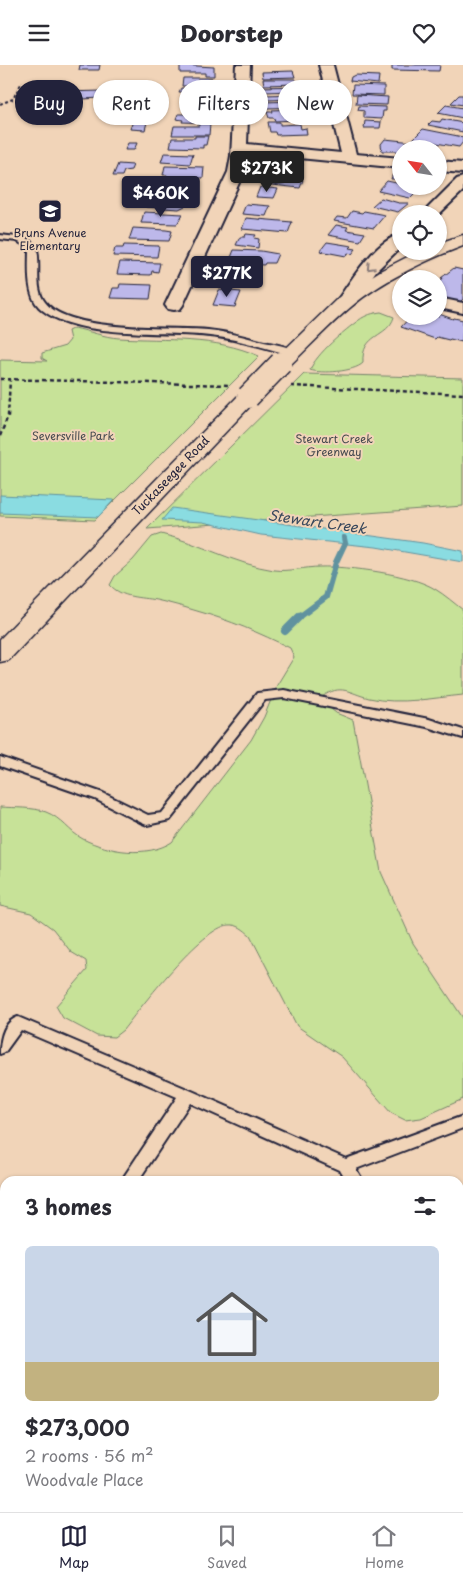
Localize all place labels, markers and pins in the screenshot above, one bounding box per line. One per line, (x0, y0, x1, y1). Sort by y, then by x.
pin: $273K (232, 151, 302, 193)
pin: $460K (126, 175, 196, 218)
school or university icon: Bruns Avenue Elementary (37, 198, 63, 224)
place label: Bruns Avenue Elementary (14, 224, 86, 254)
pin: $277K (192, 255, 262, 298)

